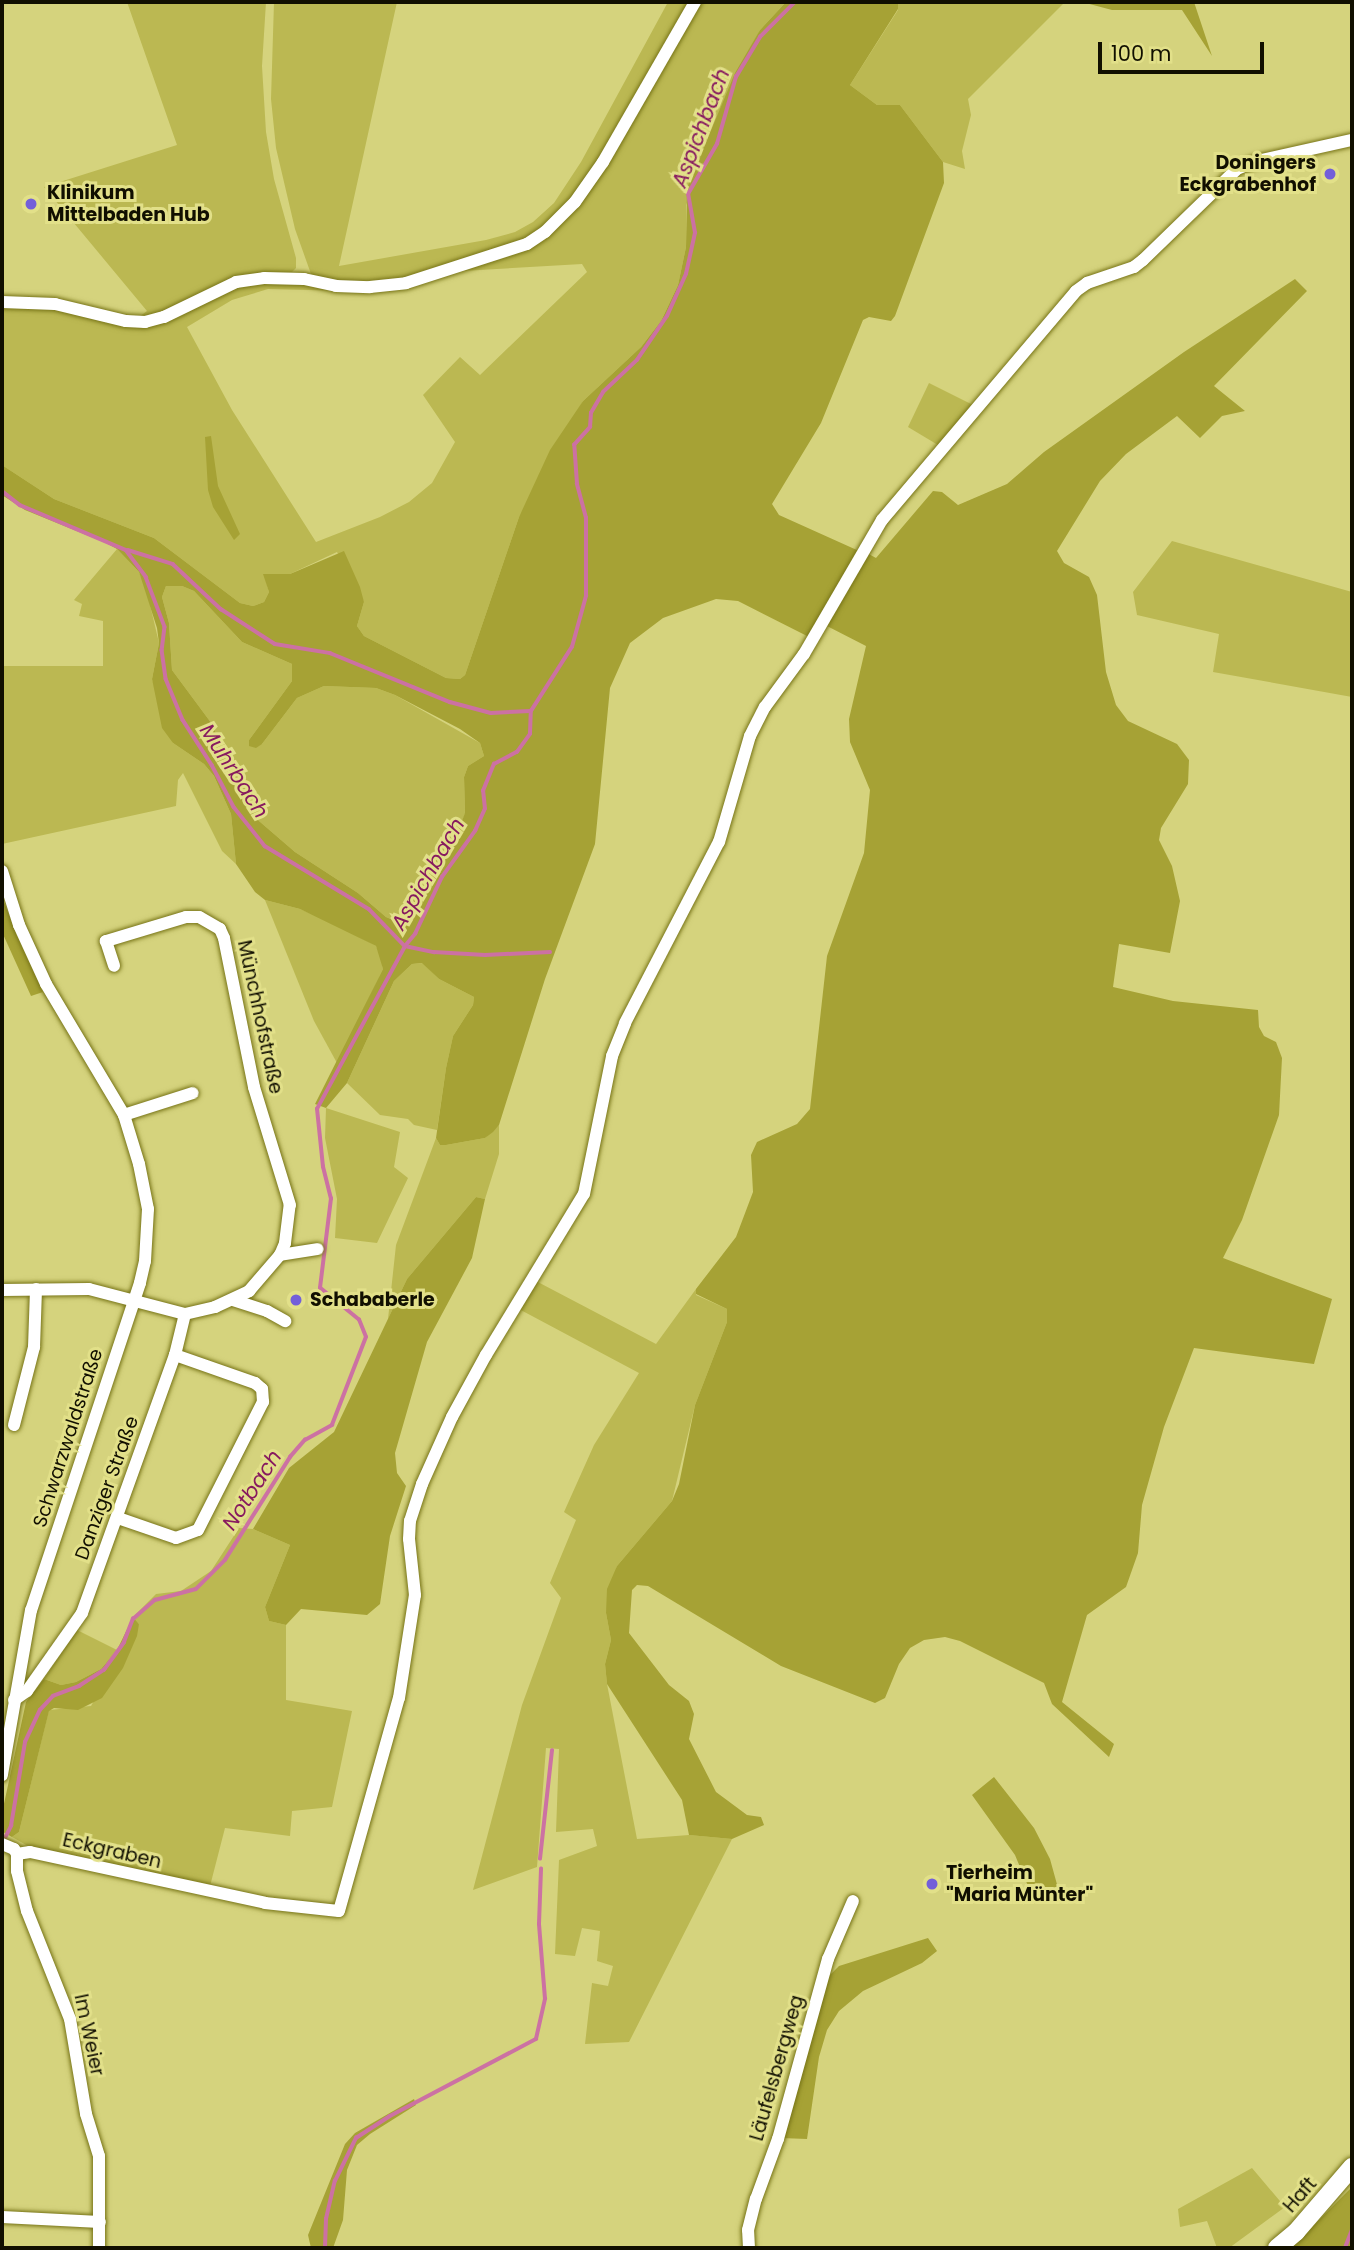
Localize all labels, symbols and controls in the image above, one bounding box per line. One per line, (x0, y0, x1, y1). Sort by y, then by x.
scale bar (1102, 28, 1268, 72)
text: 100 m (1111, 39, 1171, 68)
water label: Aspichbach (667, 65, 735, 191)
place label: Doningers Eckgrabenhof (1179, 152, 1316, 196)
marker: Doningers Eckgrabenhof (1322, 166, 1338, 182)
place label: Klinikum Mittelbaden Hub (47, 182, 210, 226)
marker: Klinikum Mittelbaden Hub (21, 194, 41, 214)
water label: Muhrbach (194, 719, 274, 823)
water label: Aspichbach (386, 813, 470, 935)
street label: Münchhofstraße (233, 938, 287, 1096)
place label: Schababerle (310, 1289, 435, 1311)
marker: Schababerle (288, 1292, 304, 1308)
street label: Schwarzwaldstraße (28, 1346, 108, 1530)
street label: Danziger Straße (70, 1413, 144, 1563)
water label: Notbach (217, 1445, 287, 1535)
street label: Eckgraben (60, 1829, 164, 1873)
place label: Tierheim "Maria Münter" (946, 1862, 1093, 1906)
marker: Tierheim "Maria Münter" (924, 1876, 940, 1892)
street label: Im Weier (69, 1992, 109, 2078)
street label: Läufelsbergweg (745, 1992, 809, 2144)
street label: Haft (1279, 2173, 1321, 2217)

